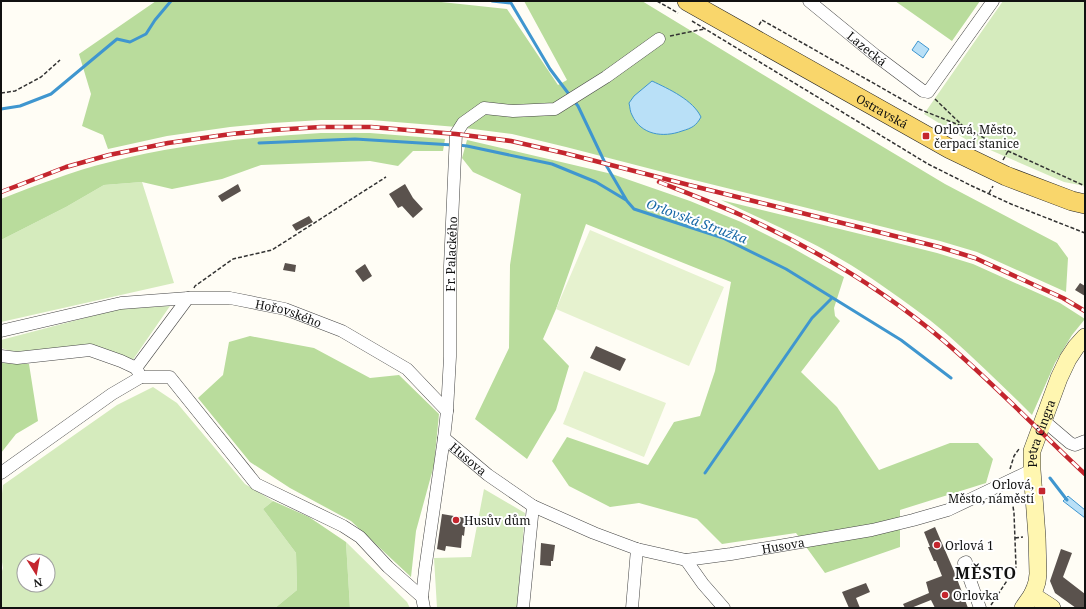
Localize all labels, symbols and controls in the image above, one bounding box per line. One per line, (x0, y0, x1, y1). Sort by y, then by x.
street label: Lazecká (844, 27, 891, 70)
street label: Ostravská (853, 89, 911, 132)
place label: Orlová, Město, čerpací stanice (934, 121, 1019, 152)
marker: Orlová, Město, čerpací stanice (921, 131, 931, 141)
water label: Orlovská Stružka (644, 194, 750, 248)
street label: Fr. Palackého (441, 216, 461, 292)
street label: Hořovského (254, 295, 325, 331)
street label: Petra Cingra (1024, 397, 1059, 467)
street label: Husova (446, 438, 491, 479)
place label: Orlová, Město, náměstí (948, 476, 1034, 507)
marker: Orlová, Město, náměstí (1037, 486, 1047, 496)
place label: Husův dům (464, 512, 531, 529)
marker: Husův dům (451, 515, 461, 525)
street label: Husova (760, 533, 806, 557)
place label: Orlová 1 (945, 537, 994, 554)
marker: Orlová 1 (932, 540, 942, 550)
north arrow (16, 553, 56, 593)
district label: MĚSTO (955, 562, 1017, 584)
text: N (32, 575, 44, 592)
place label: Orlovka (953, 587, 999, 604)
marker: Orlovka (940, 590, 950, 600)

